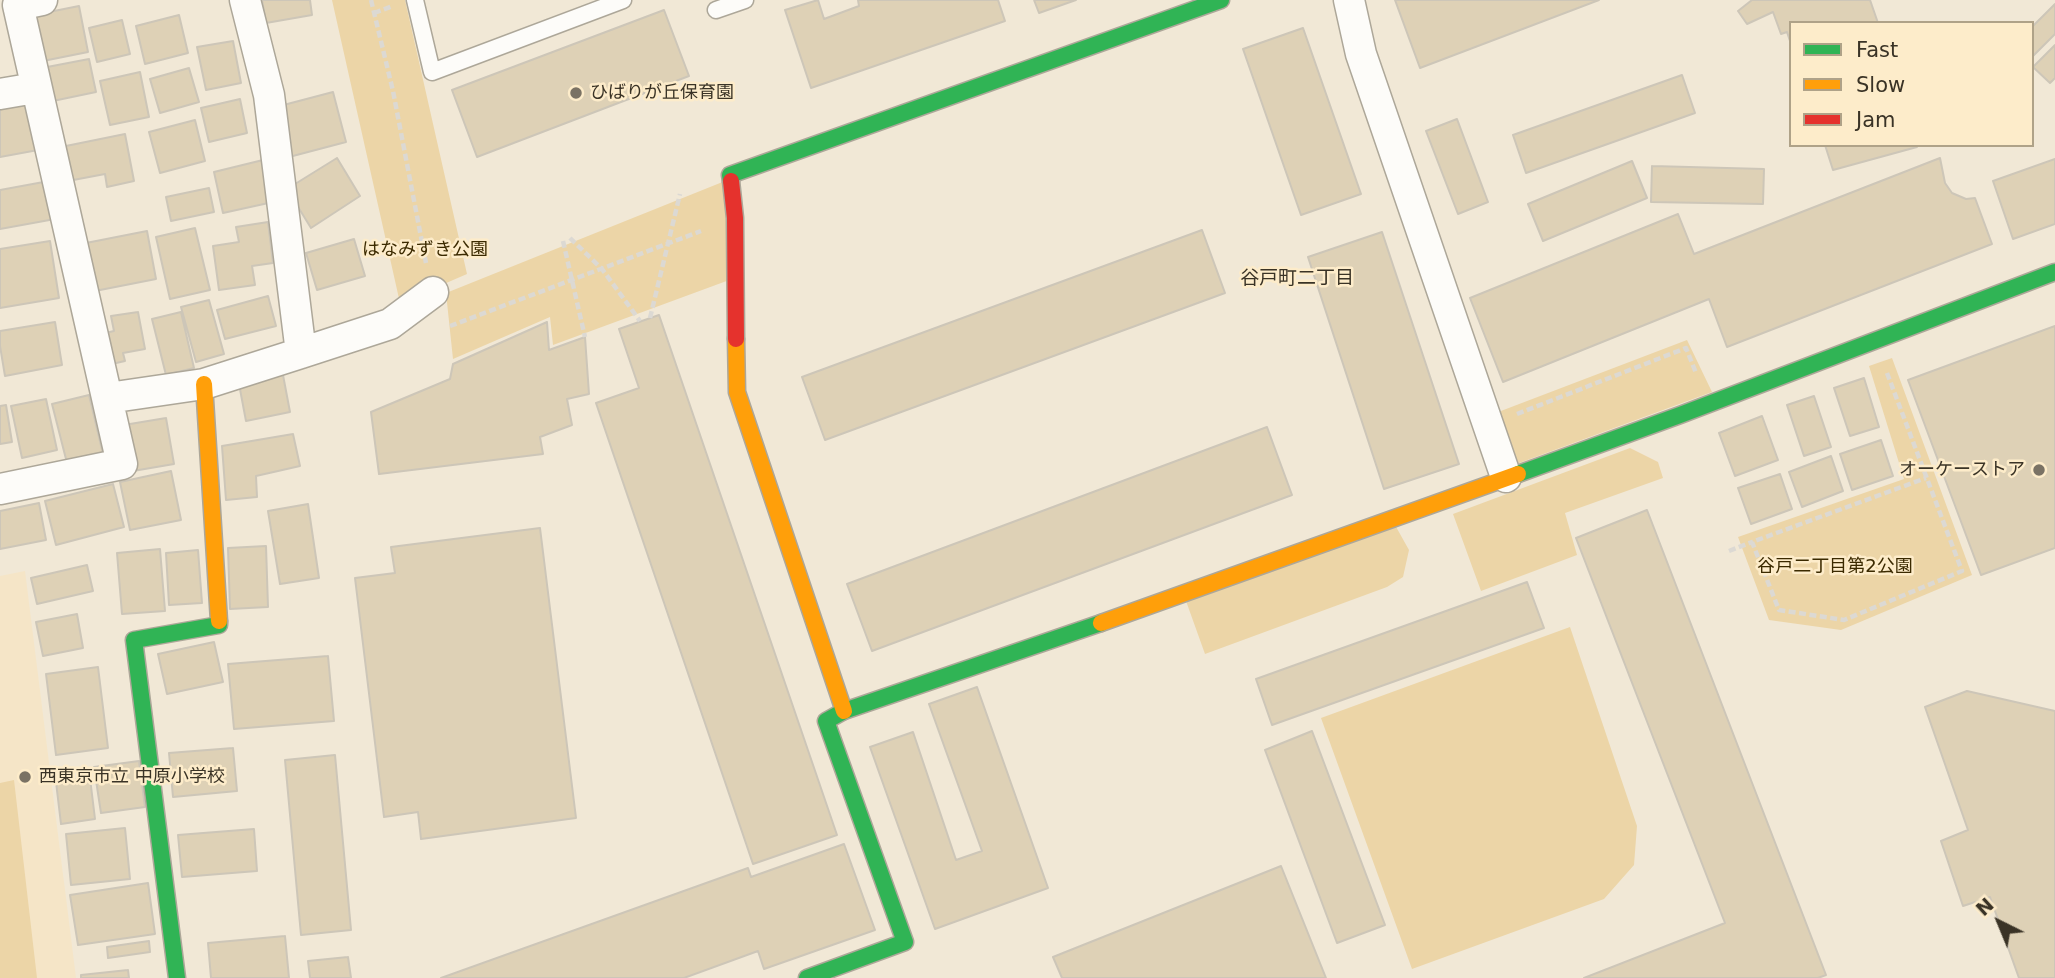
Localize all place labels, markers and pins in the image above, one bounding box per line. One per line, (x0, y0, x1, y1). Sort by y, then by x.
place label: ひばりが丘保育園 (590, 82, 734, 104)
marker: ひばりが丘保育園 (568, 85, 584, 101)
place label: オーケーストア (1899, 459, 2025, 481)
marker: オーケーストア (2031, 462, 2047, 478)
place label: 西東京市立 中原小学校 (39, 766, 225, 788)
marker: 西東京市立 中原小学校 (17, 769, 33, 785)

